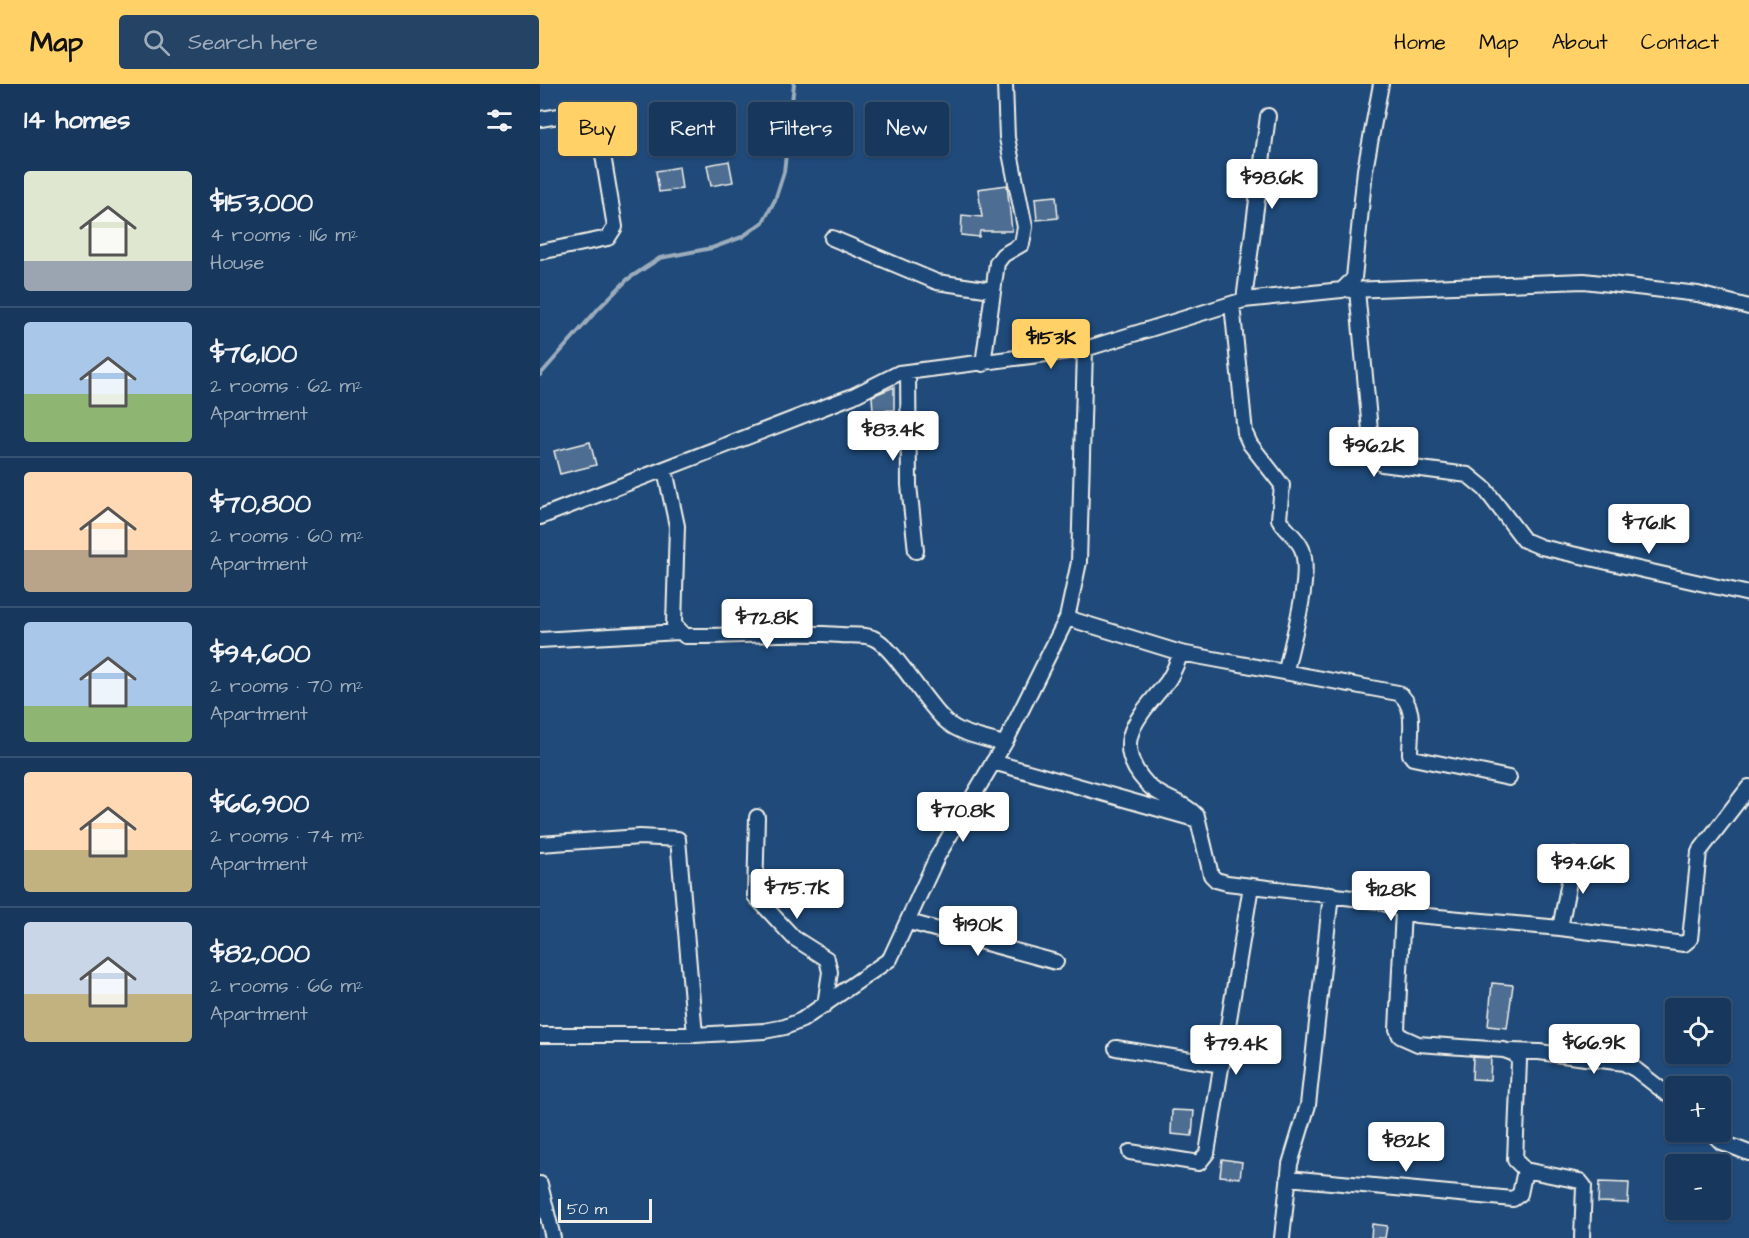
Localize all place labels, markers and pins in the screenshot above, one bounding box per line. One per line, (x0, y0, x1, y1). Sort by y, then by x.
pin: $98.6K (1223, 159, 1321, 210)
pin: $153K (1009, 319, 1093, 370)
pin: $83.4K (844, 411, 942, 462)
pin: $96.2K (1325, 427, 1423, 478)
pin: $76.1K (1600, 504, 1698, 555)
pin: $72.8K (718, 599, 816, 650)
pin: $70.8K (914, 792, 1012, 843)
pin: $94.6K (1534, 844, 1632, 895)
pin: $75.7K (748, 869, 846, 920)
pin: $128K (1349, 871, 1433, 922)
pin: $190K (936, 906, 1020, 957)
pin: $66.9K (1545, 1024, 1643, 1075)
pin: $79.4K (1187, 1025, 1285, 1076)
pin: $82K (1370, 1122, 1442, 1173)

